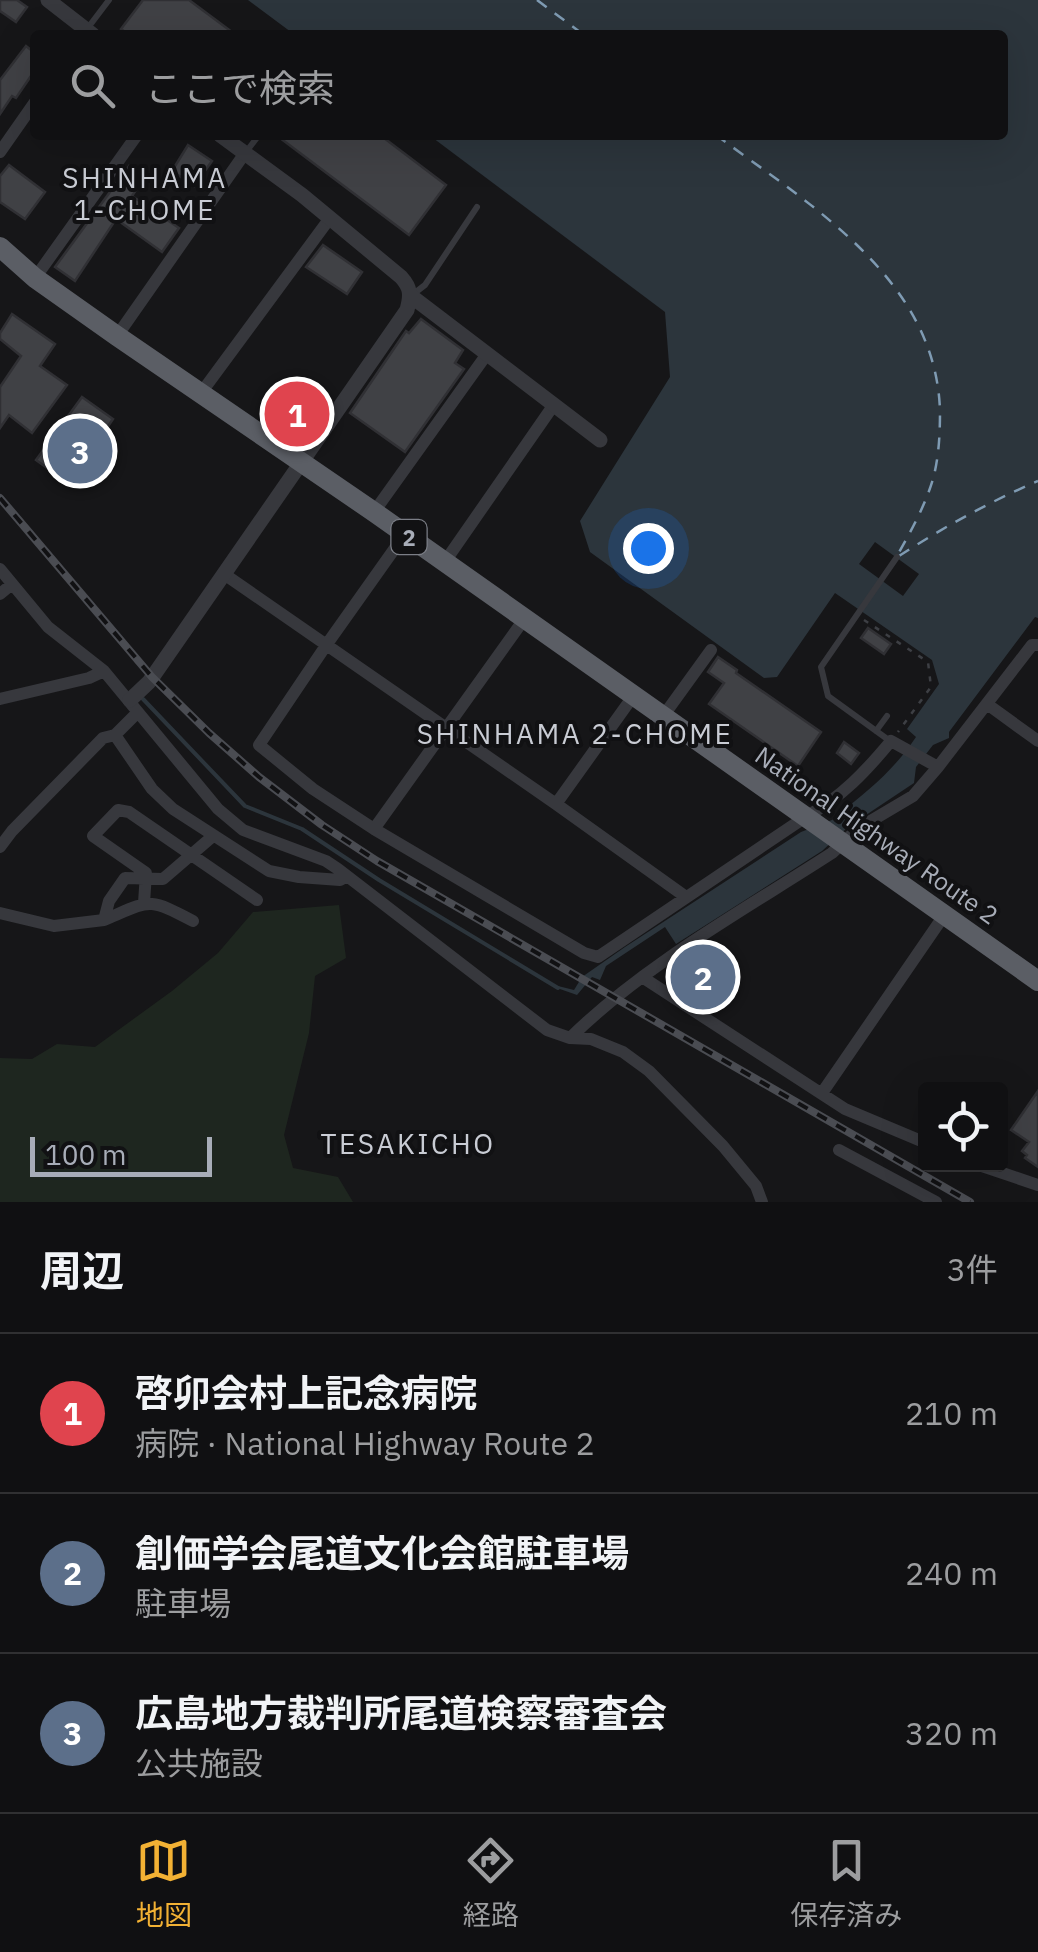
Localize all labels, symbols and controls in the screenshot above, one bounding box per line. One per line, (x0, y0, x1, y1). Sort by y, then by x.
search box (30, 30, 1008, 140)
icon: search (65, 58, 120, 113)
text: ここで検索 (145, 63, 335, 112)
district label: SHINHAMA 1-CHOME (62, 159, 228, 228)
pin: 1 (264, 376, 330, 452)
pin: 3 (48, 414, 112, 488)
road number: 2 (392, 520, 426, 554)
your location (623, 523, 674, 574)
district label: SHINHAMA 2-CHOME (417, 715, 733, 752)
street label: National Highway Route 2 (749, 739, 1005, 931)
pin: 2 (670, 940, 736, 1014)
map controls (918, 1082, 1008, 1172)
button: locate (918, 1082, 1008, 1172)
district label: TESAKICHO (320, 1125, 496, 1162)
scale bar (30, 1132, 212, 1176)
text: 100 m (45, 1136, 126, 1173)
text: 周辺 (40, 1243, 124, 1298)
text: 3件 (947, 1248, 998, 1290)
text: 啓卯会村上記念病院 (135, 1368, 477, 1417)
text: 1 (63, 1392, 82, 1434)
text: 210 m (905, 1392, 998, 1434)
text: 病院 · National Highway Route 2 (135, 1422, 595, 1464)
text: 創価学会尾道文化会館駐車場 (135, 1528, 629, 1577)
text: 2 (63, 1552, 82, 1594)
text: 240 m (905, 1552, 998, 1594)
text: 駐車場 (135, 1582, 231, 1624)
text: 広島地方裁判所尾道検察審査会 (135, 1688, 667, 1737)
text: 3 (63, 1712, 82, 1754)
text: 320 m (905, 1712, 998, 1754)
text: 公共施設 (135, 1742, 263, 1784)
tab: 地図 (136, 1833, 192, 1933)
tab: 経路 (463, 1833, 519, 1933)
tab: 保存済み (790, 1833, 902, 1933)

